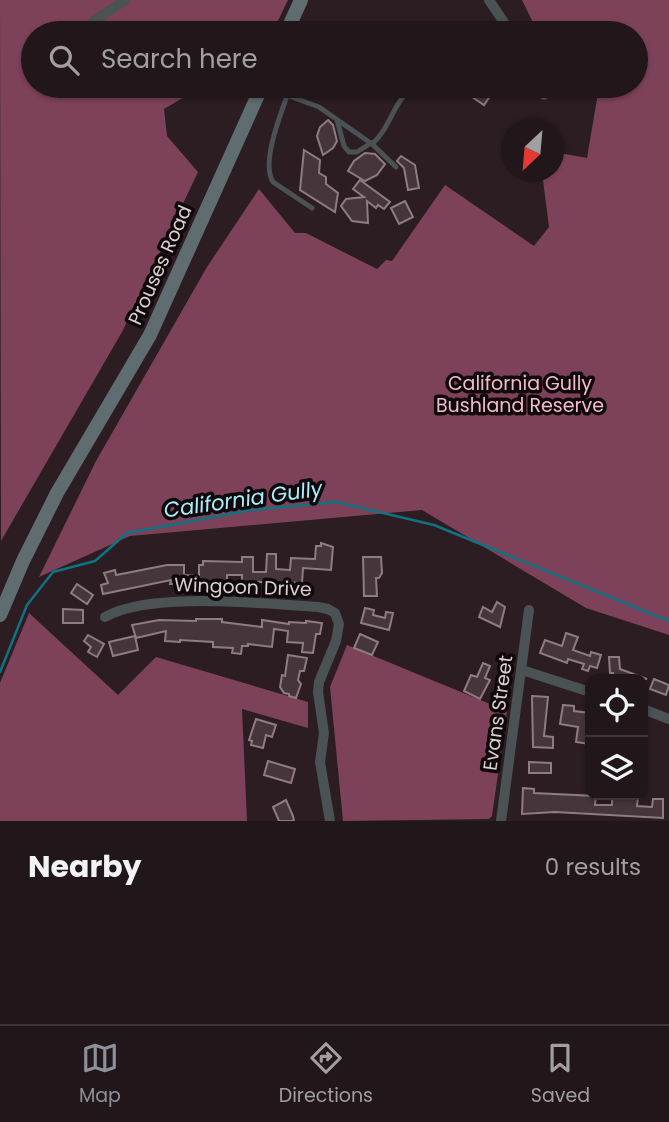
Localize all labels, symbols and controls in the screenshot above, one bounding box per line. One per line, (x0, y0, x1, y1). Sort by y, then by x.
search box (21, 21, 648, 98)
icon: search (45, 41, 83, 79)
text: Search here (101, 41, 258, 77)
north arrow (501, 119, 564, 182)
street label: Prouses Road (122, 201, 198, 329)
park label: California Gully Bushland Reserve (436, 370, 604, 419)
water label: California Gully (162, 473, 325, 524)
street label: Wingoon Drive (174, 571, 312, 603)
street label: Evans Street (477, 654, 519, 772)
map controls (585, 674, 648, 800)
button: locate (585, 674, 648, 737)
button: layers (585, 737, 648, 800)
text: Nearby (28, 845, 142, 888)
text: 0 results (545, 851, 641, 883)
tab: Map (79, 1039, 121, 1110)
tab: Directions (279, 1039, 373, 1110)
tab: Saved (531, 1039, 590, 1110)

